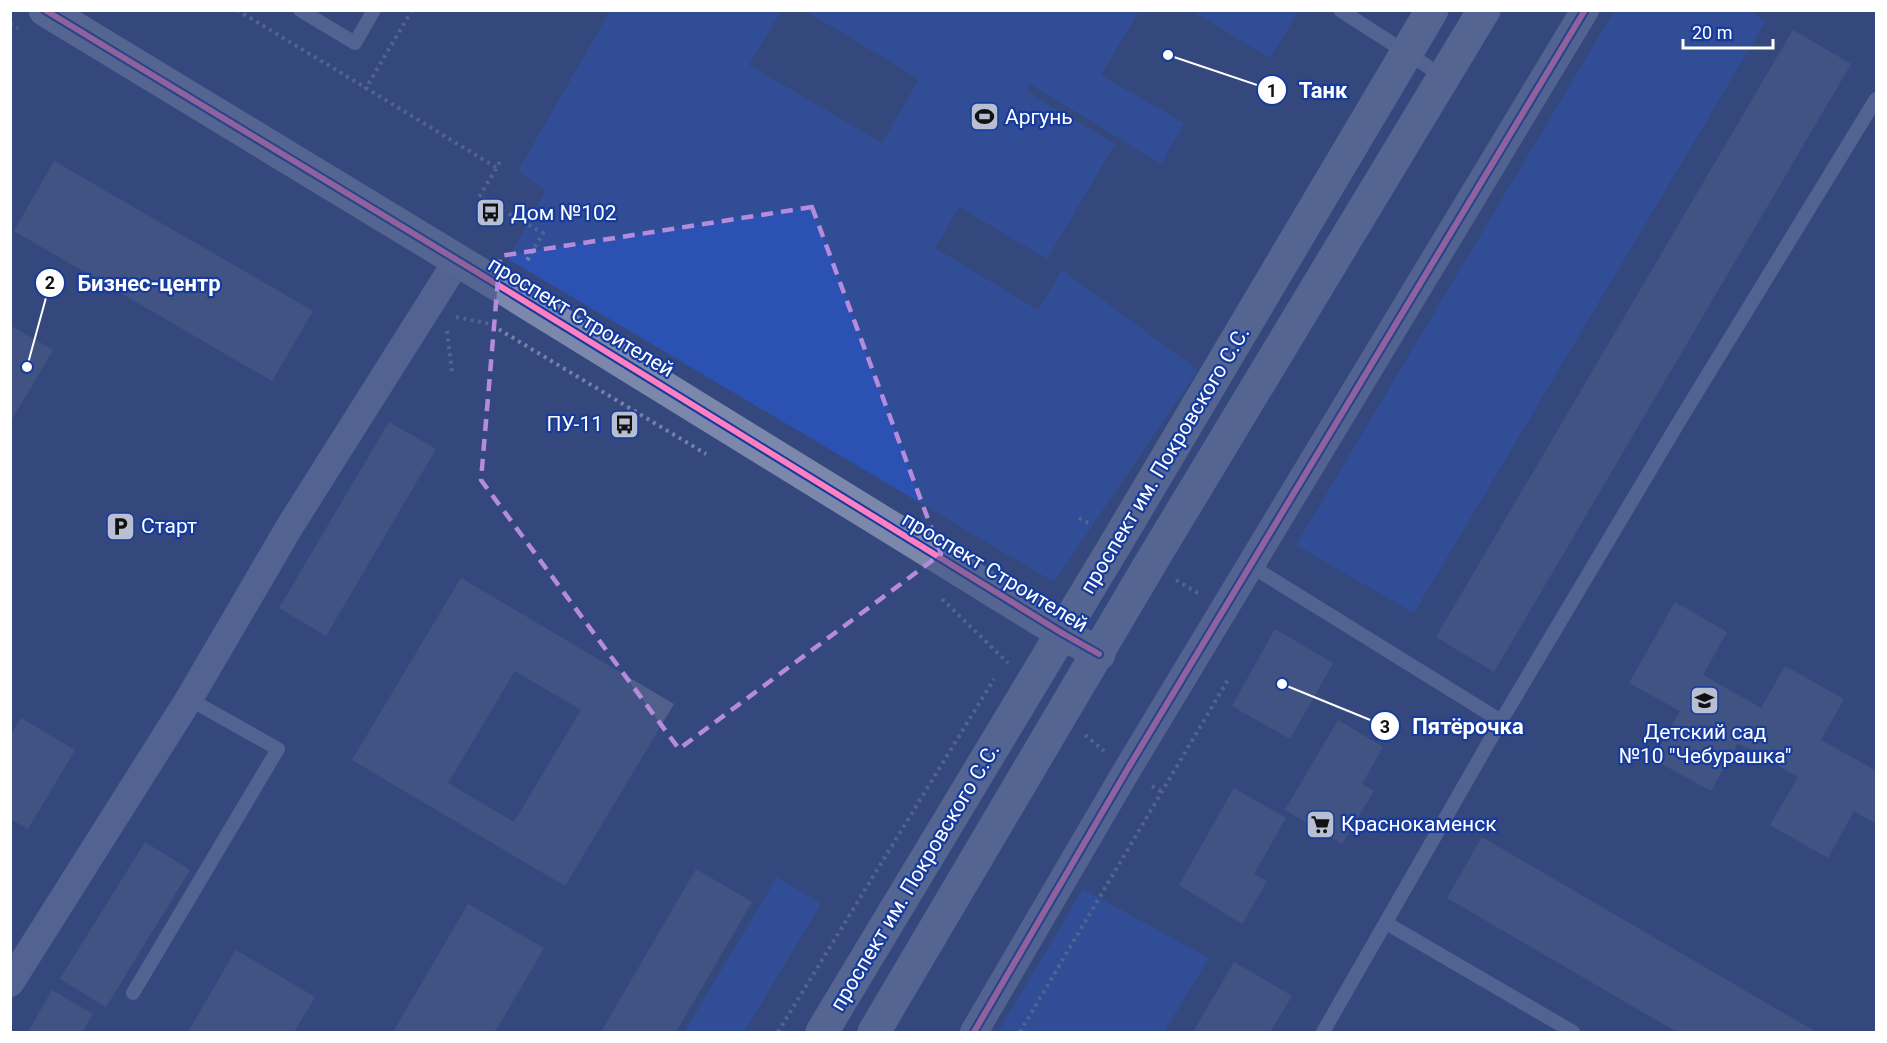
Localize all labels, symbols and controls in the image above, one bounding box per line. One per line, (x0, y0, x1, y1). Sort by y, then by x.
scale bar (1683, 12, 1773, 50)
text: 20 m (1692, 22, 1732, 43)
callout: Танк (1257, 70, 1359, 110)
text: Танк (1299, 78, 1348, 103)
text: 1 (1267, 80, 1277, 101)
sports icon: Аргунь (968, 101, 1000, 133)
place label: Аргунь (1005, 105, 1073, 129)
bus stop icon: Дом №102 (474, 197, 506, 229)
place label: Дом №102 (511, 201, 617, 225)
street label: проспект Строителей (484, 252, 678, 382)
callout: Бизнес-центр (35, 263, 232, 303)
text: Бизнес-центр (77, 271, 221, 296)
text: 2 (45, 272, 55, 293)
street label: проспект им. Покровского С.С. (1075, 322, 1255, 598)
bus stop icon: ПУ-11 (608, 408, 640, 440)
place label: ПУ-11 (547, 412, 603, 436)
street label: проспект Строителей (898, 507, 1092, 637)
parking icon: Старт (104, 510, 136, 542)
place label: Старт (141, 514, 197, 538)
school or university icon: Детский сад №10 "Чебурашка" (1689, 685, 1721, 717)
callout: Пятёрочка (1370, 706, 1535, 746)
text: Пятёрочка (1412, 714, 1524, 739)
text: 3 (1380, 716, 1390, 737)
place label: Детский сад №10 "Чебурашка" (1618, 720, 1792, 768)
street label: проспект им. Покровского С.С. (825, 739, 1005, 1015)
supermarket icon: Краснокаменск (1304, 808, 1336, 840)
place label: Краснокаменск (1341, 812, 1497, 836)

